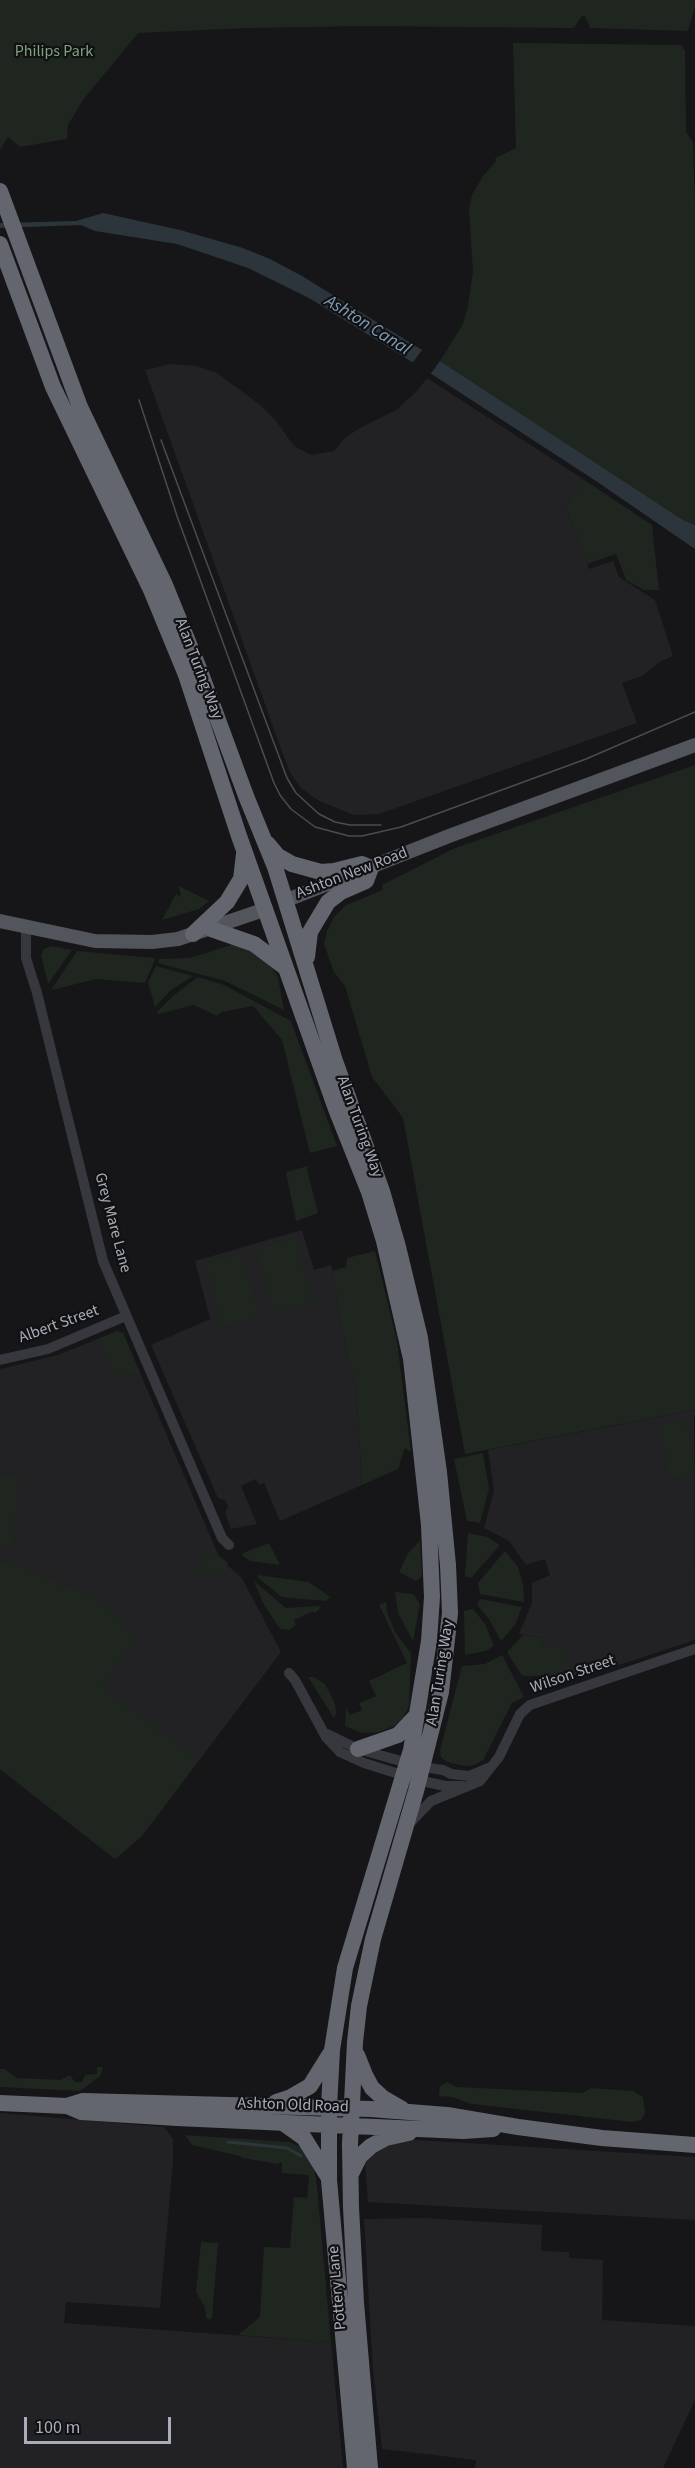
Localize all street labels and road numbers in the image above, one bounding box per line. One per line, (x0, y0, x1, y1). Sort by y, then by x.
street label: Alan Turing Way (170, 616, 226, 722)
street label: Ashton New Road (294, 844, 410, 904)
street label: Alan Turing Way (332, 1074, 386, 1180)
street label: Grey Mare Lane (89, 1171, 135, 1275)
street label: Albert Street (16, 1302, 102, 1348)
street label: Alan Turing Way (423, 1619, 459, 1727)
street label: Wilson Street (528, 1652, 618, 1698)
street label: Ashton Old Road (237, 2094, 349, 2118)
street label: Pottery Lane (325, 2245, 351, 2331)

